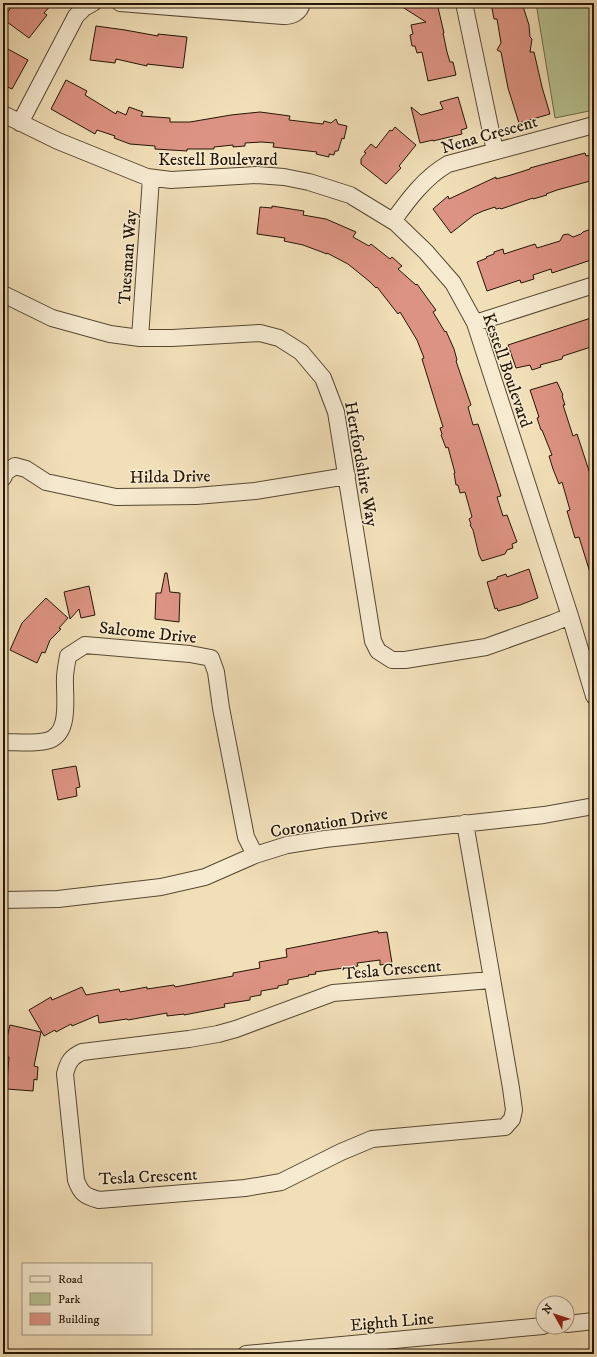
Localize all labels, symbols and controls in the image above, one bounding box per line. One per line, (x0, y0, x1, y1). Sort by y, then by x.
street label: Nena Crescent (439, 111, 541, 159)
street label: Kestell Boulevard (158, 149, 278, 171)
street label: Tuesman Way (114, 208, 142, 305)
street label: Kestell Boulevard (477, 310, 537, 431)
street label: Hertfordshire Way (339, 400, 383, 529)
street label: Hilda Drive (129, 465, 211, 489)
street label: Salcome Drive (98, 617, 198, 649)
street label: Coronation Drive (269, 803, 389, 843)
street label: Tesla Crescent (342, 955, 443, 985)
street label: Tesla Crescent (98, 1163, 198, 1191)
legend (22, 1263, 152, 1335)
text: Road (58, 1272, 83, 1287)
text: Park (58, 1292, 80, 1307)
north arrow (535, 1295, 575, 1335)
text: N (540, 1301, 556, 1317)
street label: Eighth Line (349, 1307, 435, 1337)
text: Building (58, 1312, 99, 1327)

